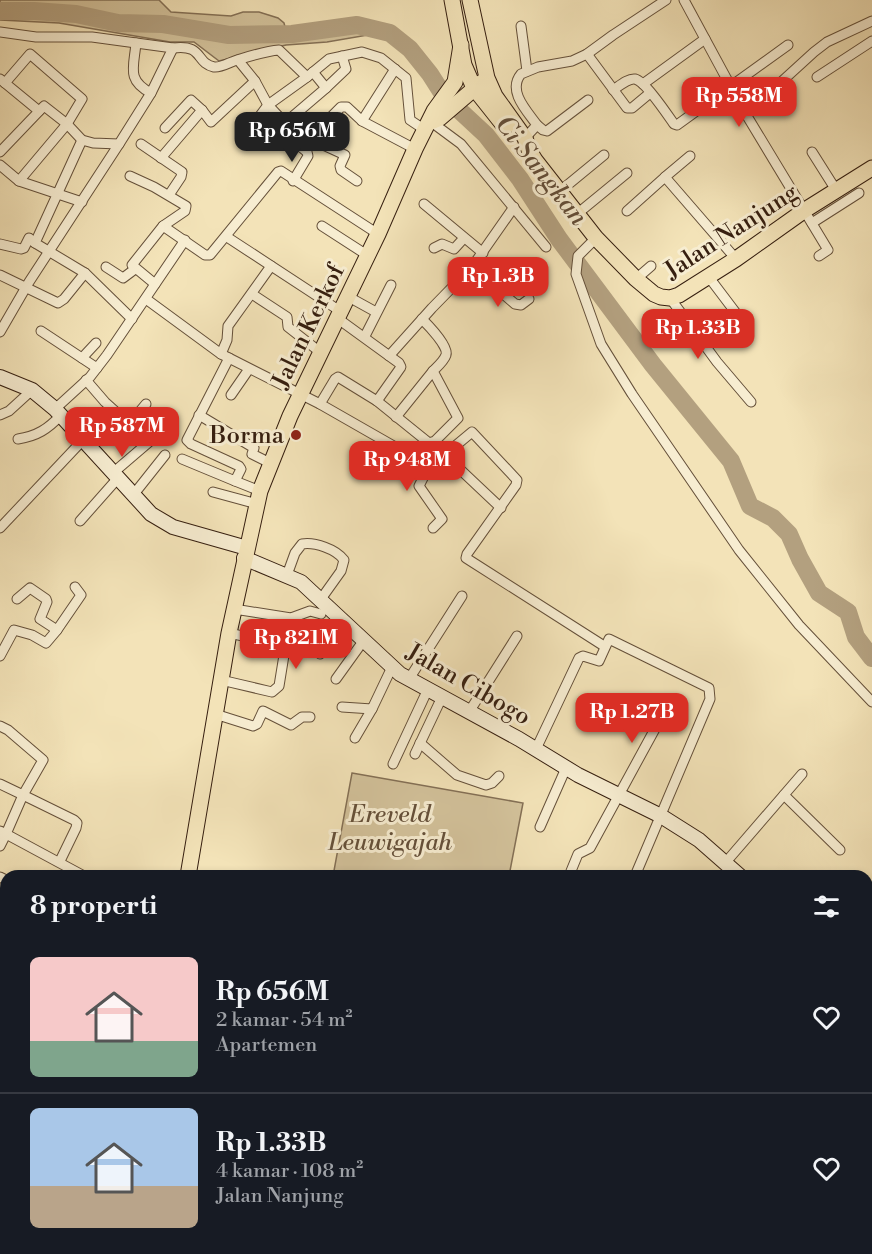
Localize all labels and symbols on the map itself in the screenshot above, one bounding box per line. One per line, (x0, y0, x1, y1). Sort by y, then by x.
pin: Rp 558M (684, 77, 794, 128)
water label: Ci Sangkan (488, 109, 595, 233)
pin: Rp 656M (237, 112, 347, 163)
street label: Jalan Nanjung (658, 177, 804, 287)
pin: Rp 1.3B (443, 257, 553, 308)
street label: Jalan Kerkof (266, 258, 352, 394)
pin: Rp 1.33B (636, 309, 760, 360)
pin: Rp 587M (67, 407, 177, 458)
place label: Borma (209, 421, 285, 451)
marker: Borma (289, 428, 303, 442)
pin: Rp 948M (352, 441, 462, 492)
pin: Rp 821M (241, 619, 351, 670)
street label: Jalan Cibogo (400, 637, 536, 732)
pin: Rp 1.27B (570, 693, 694, 744)
park label: Ereveld Leuwigajah (327, 800, 453, 858)

